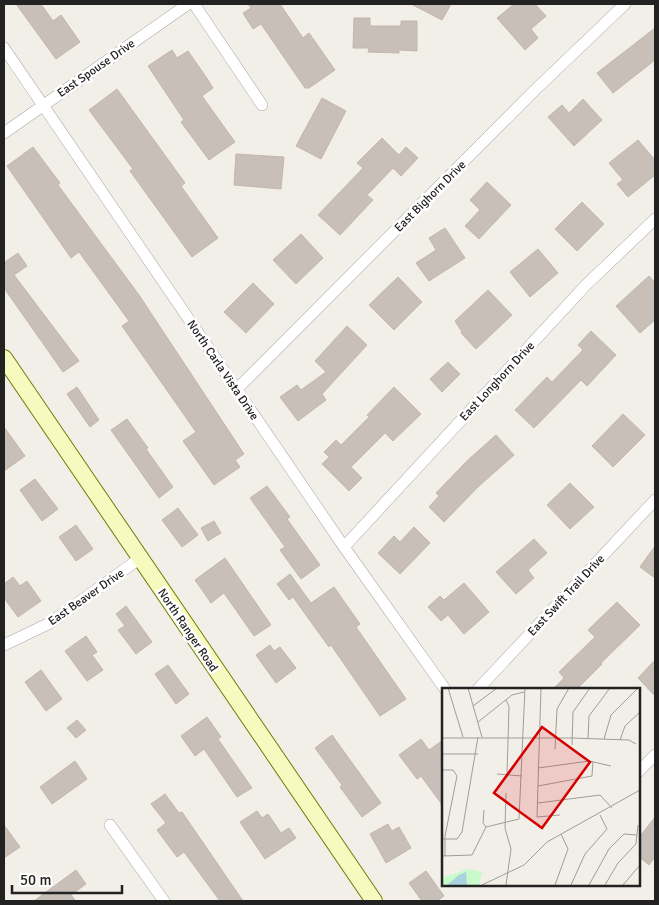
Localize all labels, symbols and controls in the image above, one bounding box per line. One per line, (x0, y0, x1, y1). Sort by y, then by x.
street label: East Spouse Drive (55, 36, 138, 101)
street label: East Bighorn Drive (391, 157, 469, 235)
street label: North Carla Vista Drive (184, 317, 262, 423)
street label: East Longhorn Drive (457, 338, 538, 424)
street label: East Swift Trail Drive (525, 552, 608, 639)
street label: East Beaver Drive (45, 566, 127, 629)
street label: North Ranger Road (154, 586, 221, 675)
inset map (442, 688, 639, 885)
scale bar (12, 862, 122, 894)
text: 50 m (20, 871, 51, 889)

